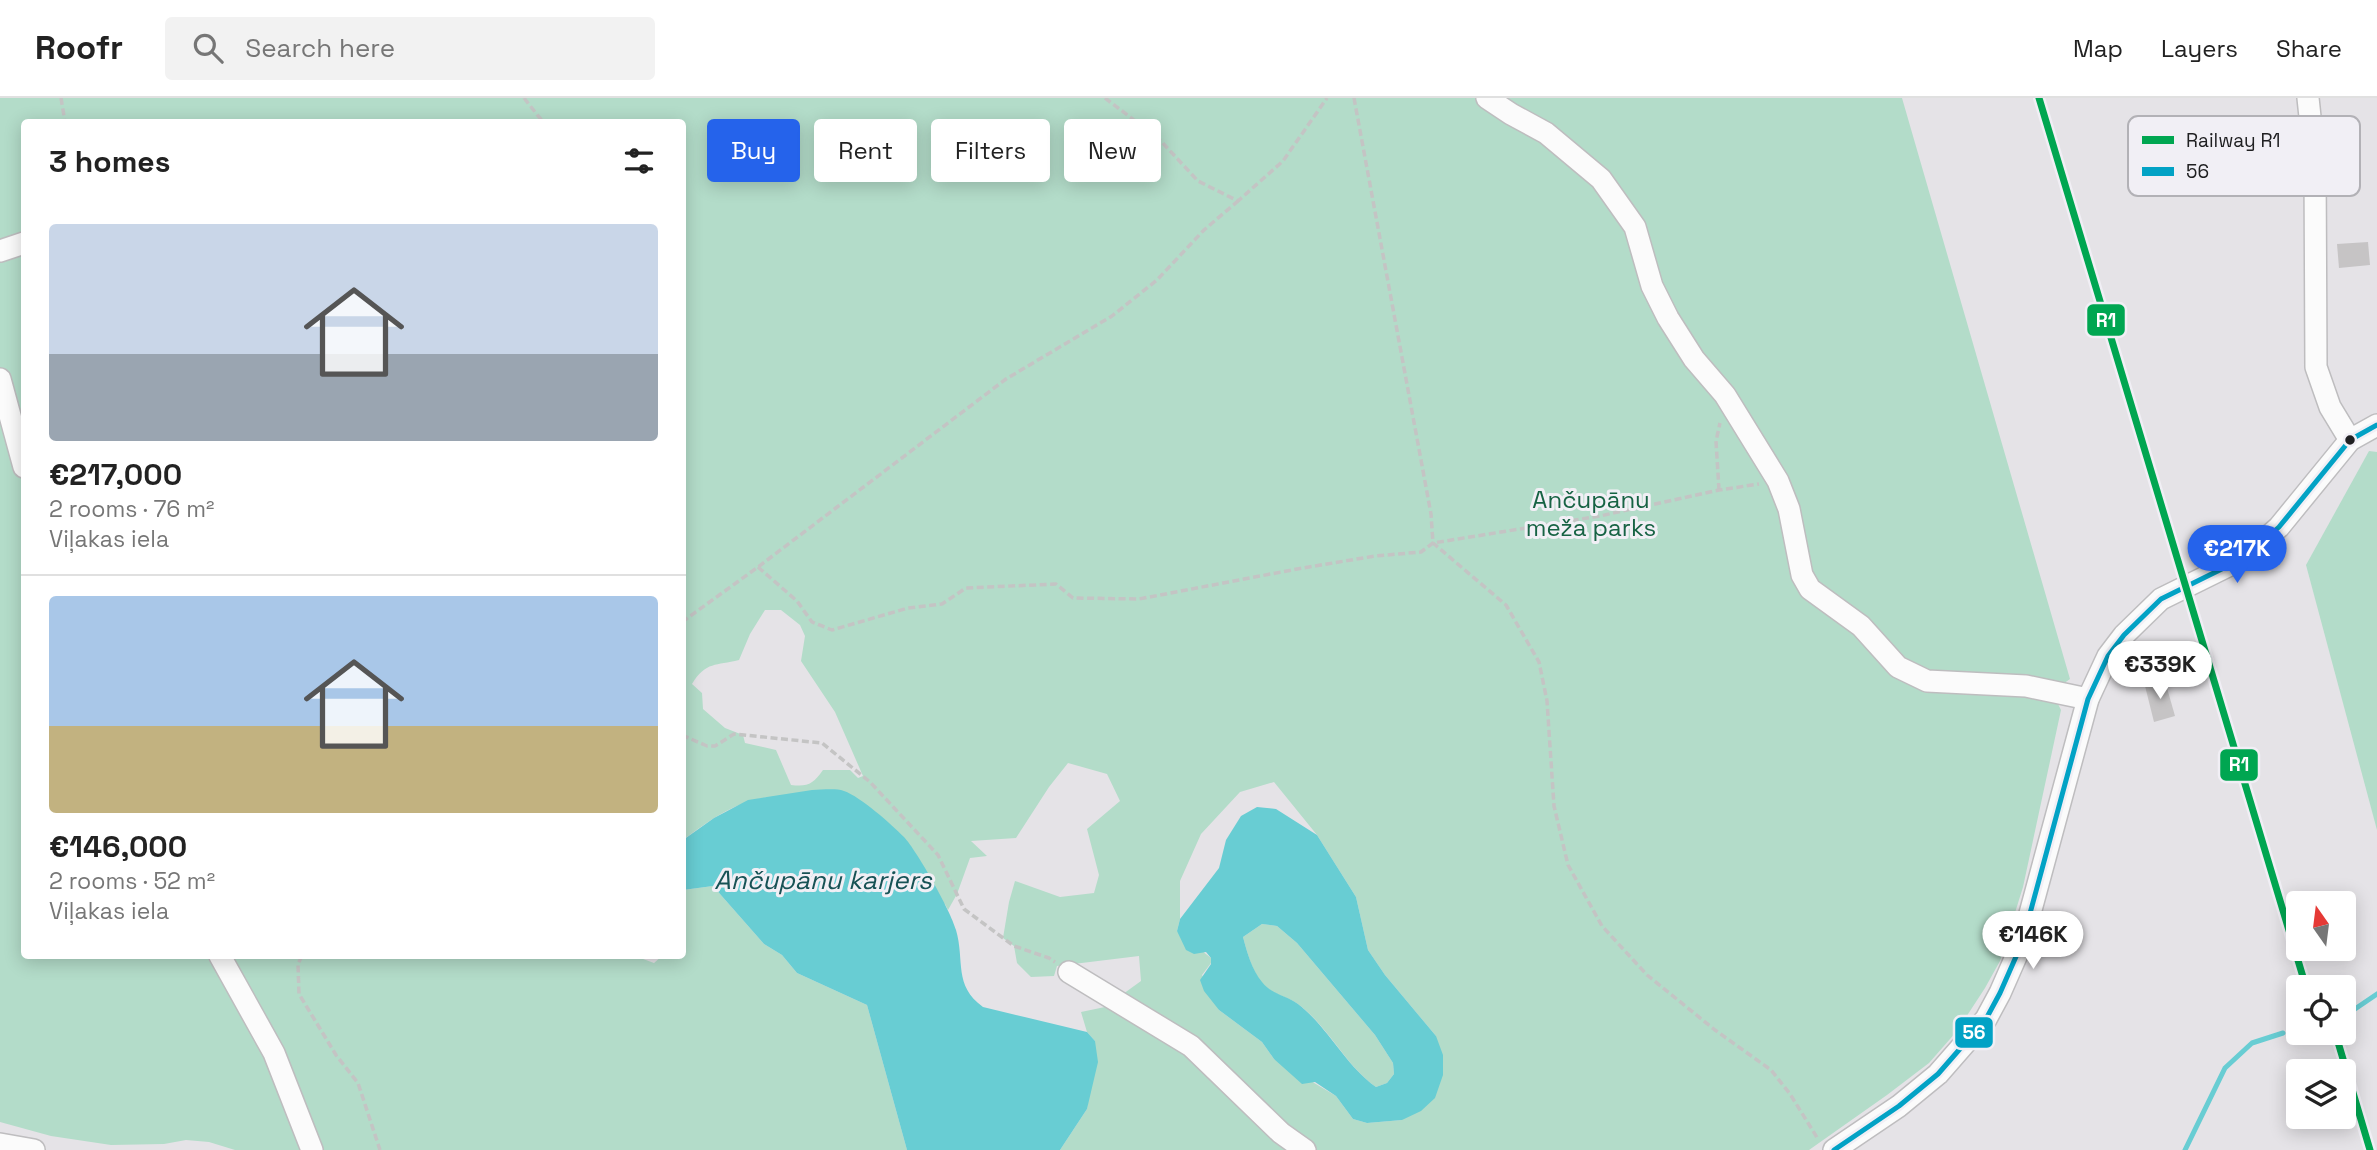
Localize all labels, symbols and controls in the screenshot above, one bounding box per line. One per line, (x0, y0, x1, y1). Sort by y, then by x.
search box (165, 17, 655, 80)
text: Roofr (35, 27, 123, 69)
icon: search (189, 29, 227, 67)
text: Search here (245, 31, 395, 65)
text: Map (2073, 33, 2123, 64)
text: Layers (2161, 33, 2238, 64)
text: Share (2276, 33, 2342, 64)
legend (2128, 116, 2360, 196)
chip: Buy (707, 119, 800, 182)
chip: Rent (814, 119, 917, 182)
chip: Filters (931, 119, 1050, 182)
chip: New (1064, 119, 1161, 182)
text: Railway R1 (2186, 128, 2280, 153)
text: 3 homes (49, 142, 170, 181)
icon: filters (620, 142, 658, 180)
text: 56 (2186, 159, 2209, 184)
icon: home (291, 269, 417, 395)
line badge: R1 (2086, 303, 2126, 337)
text: R1 (2096, 308, 2116, 333)
unlabelled marker (2343, 433, 2357, 447)
text: €217,000 (49, 455, 182, 494)
park label: Ančupānu meža parks (1526, 484, 1656, 543)
text: 2 rooms · 76 m² (49, 494, 214, 524)
text: Viļakas iela (49, 524, 169, 554)
pin: €217K (2188, 526, 2286, 585)
text: €217K (2204, 533, 2270, 563)
icon: home (291, 641, 417, 767)
pin: €339K (2111, 642, 2209, 701)
text: €339K (2124, 649, 2196, 679)
line badge: R1 (2219, 748, 2259, 782)
text: R1 (2229, 752, 2249, 777)
text: €146,000 (49, 827, 187, 866)
water label: Ančupānu karjers (714, 863, 933, 897)
text: 2 rooms · 52 m² (49, 866, 215, 896)
north arrow (2286, 891, 2356, 961)
map controls (2286, 891, 2356, 1129)
text: Viļakas iela (49, 896, 169, 926)
pin: €146K (1984, 912, 2082, 971)
text: €146K (1998, 919, 2068, 949)
button: locate (2286, 975, 2356, 1045)
line badge: 56 (1954, 1016, 1994, 1049)
text: 56 (1962, 1020, 1986, 1045)
button: layers (2286, 1059, 2356, 1129)

